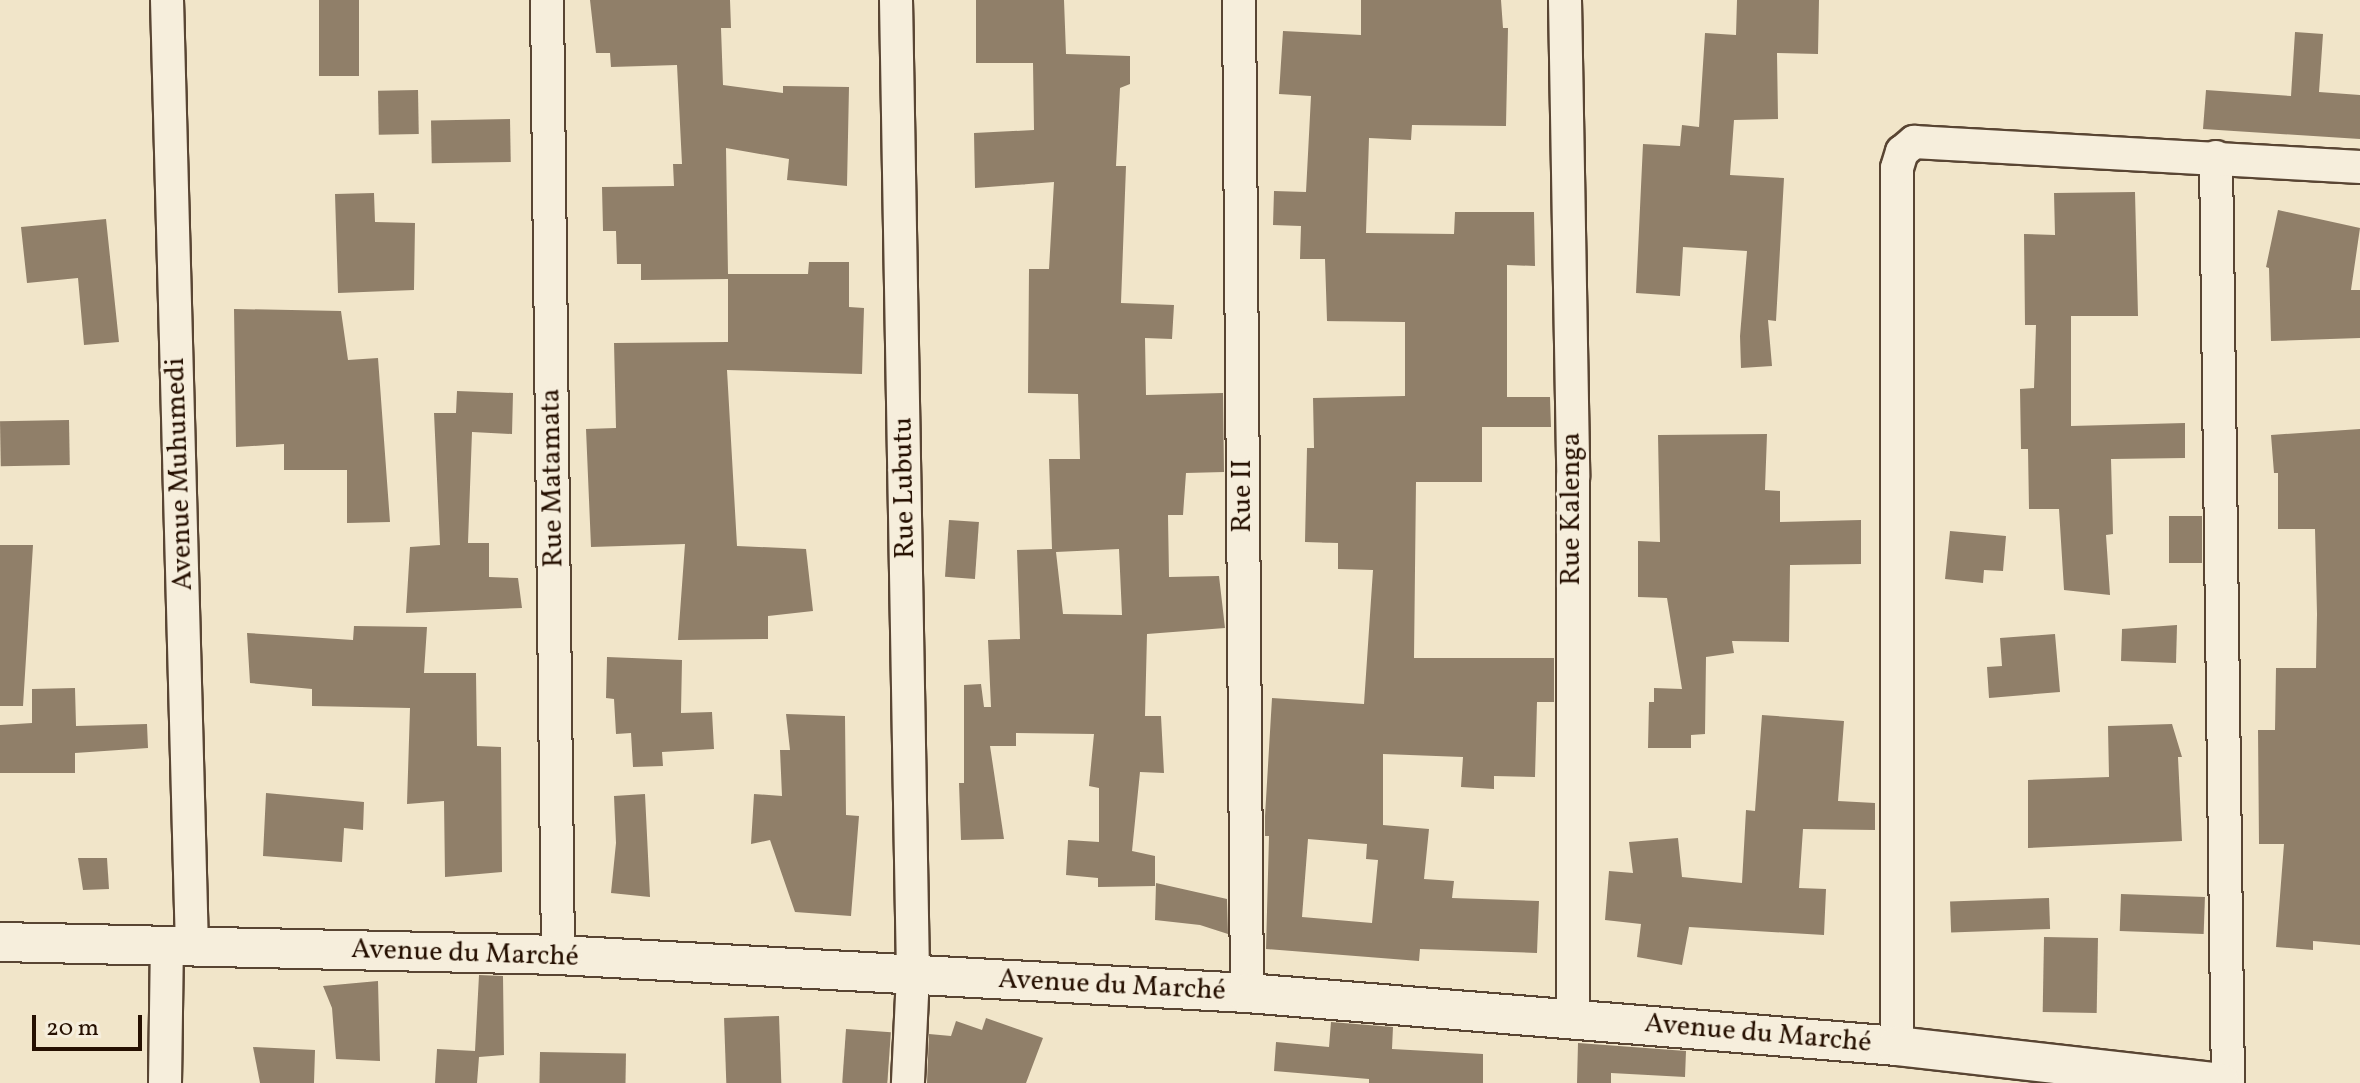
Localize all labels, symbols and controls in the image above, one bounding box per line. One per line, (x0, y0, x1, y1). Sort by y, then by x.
street label: Avenue Muhumedi (159, 357, 201, 591)
street label: Rue Matamata (535, 388, 571, 568)
street label: Rue Lubutu (887, 417, 923, 559)
street label: Rue Kalenga (1555, 432, 1589, 586)
street label: Rue II (1226, 459, 1260, 533)
street label: Avenue du Marché (351, 933, 579, 975)
street label: Avenue du Marché (997, 963, 1227, 1009)
scale bar (36, 999, 146, 1049)
street label: Avenue du Marché (1643, 1007, 1873, 1061)
text: 20 m (46, 1012, 99, 1046)

